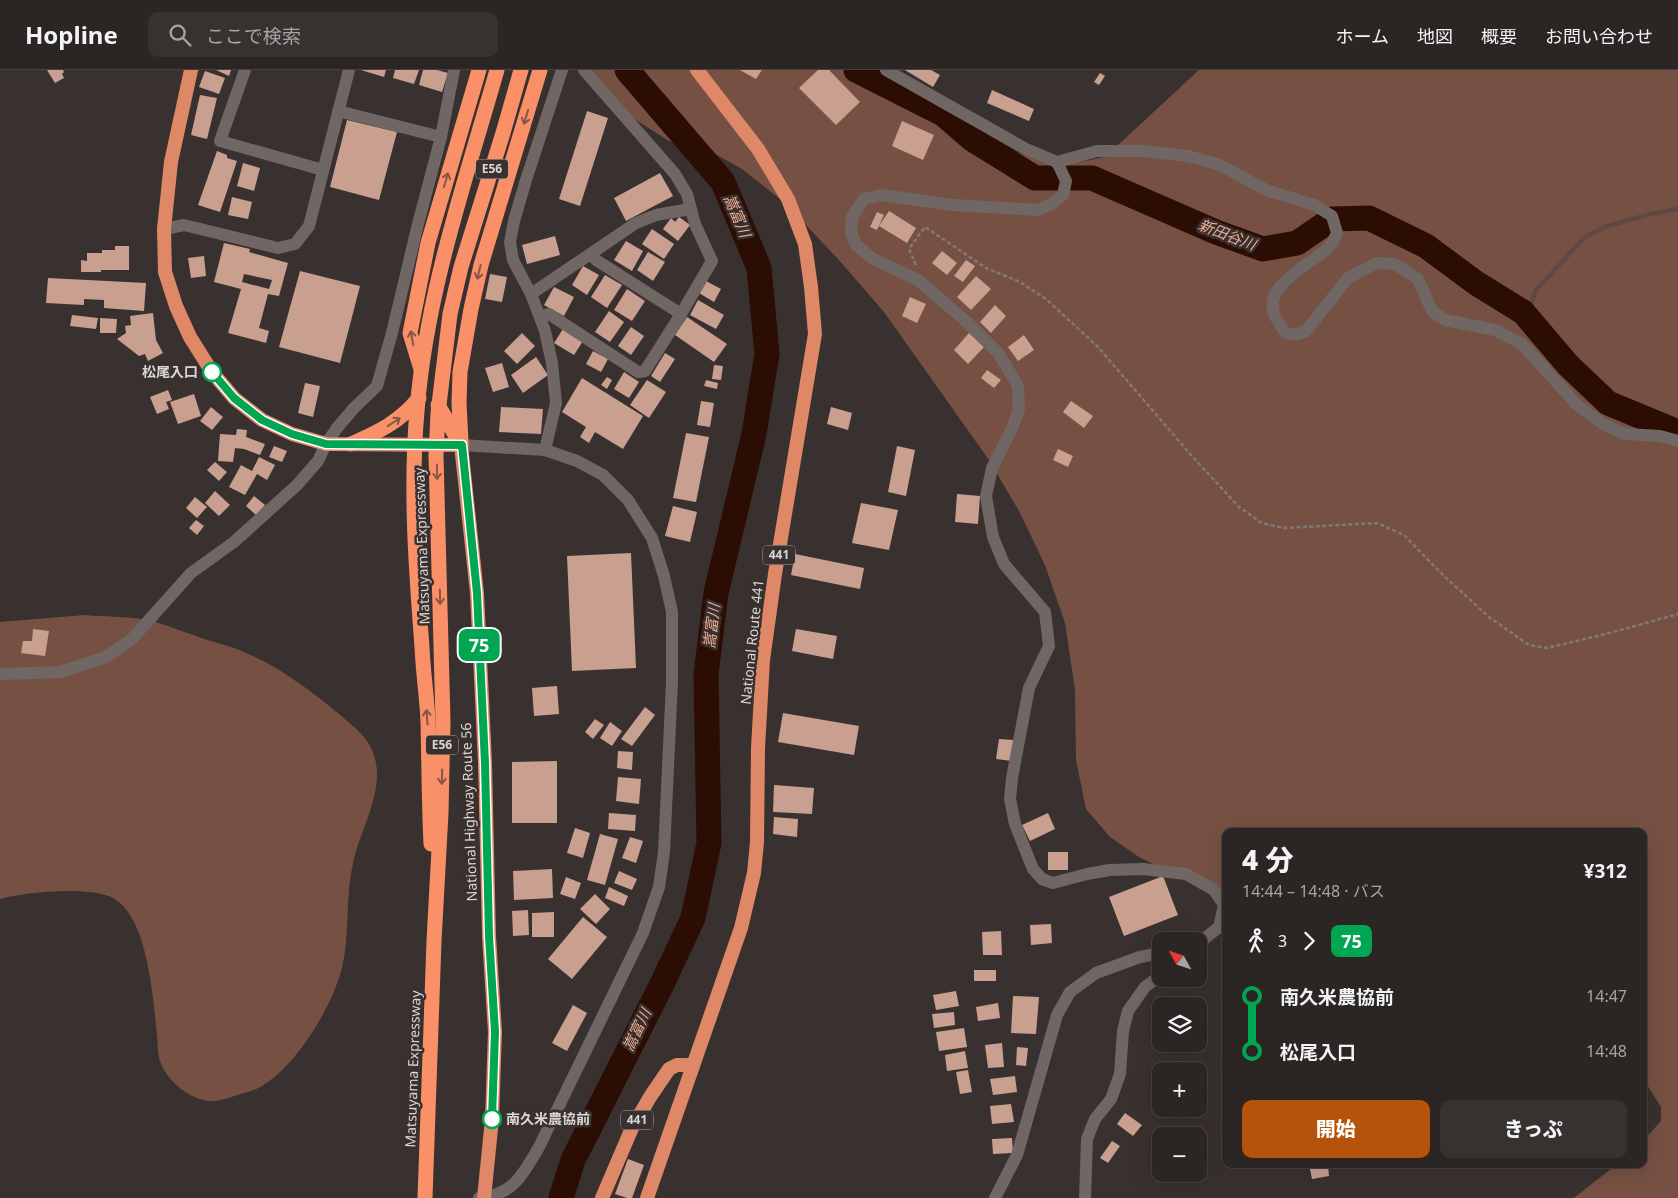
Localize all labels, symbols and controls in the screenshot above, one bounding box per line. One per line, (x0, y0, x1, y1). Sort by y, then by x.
search box (148, 12, 498, 57)
text: Hopline (25, 18, 118, 51)
icon: search (166, 21, 194, 49)
text: ここで検索 (206, 23, 301, 49)
text: ホーム (1336, 24, 1389, 48)
text: 地図 (1417, 24, 1453, 48)
text: 概要 (1481, 24, 1517, 48)
text: お問い合わせ (1545, 24, 1653, 48)
one-way arrow (521, 108, 530, 124)
road number: E56 (476, 160, 508, 178)
one-way arrow (442, 172, 452, 188)
water label: 嵩富川 (720, 191, 757, 242)
water label: 新田谷川 (1196, 214, 1261, 255)
one-way arrow (474, 264, 483, 280)
one-way arrow (406, 330, 416, 346)
place label: 松尾入口 (142, 362, 198, 381)
marker: 松尾入口 (202, 362, 222, 382)
one-way arrow (386, 417, 400, 427)
one-way arrow (432, 463, 441, 479)
street label: Matsuyama Expressway (409, 466, 434, 625)
road number: 441 (763, 546, 795, 564)
street label: National Route 441 (735, 578, 768, 706)
one-way arrow (435, 588, 445, 605)
water label: 嵩富川 (698, 600, 724, 649)
line badge: 75 (456, 629, 502, 661)
text: 75 (469, 633, 489, 657)
one-way arrow (423, 709, 432, 725)
street label: National Highway Route 56 (456, 722, 481, 902)
road number: E56 (426, 736, 458, 754)
one-way arrow (437, 768, 447, 785)
text: 4 分 (1242, 840, 1293, 878)
text: ¥312 (1584, 858, 1627, 884)
text: 14:44 – 14:48 · バス (1242, 880, 1385, 902)
icon: walk (1242, 927, 1270, 955)
icon: forward (1295, 927, 1323, 955)
text: 75 (1341, 929, 1362, 953)
text: 3 (1278, 930, 1287, 952)
north arrow (1152, 932, 1208, 988)
map controls (1152, 932, 1207, 1182)
text: 南久米農協前 (1280, 984, 1394, 1010)
text: 14:47 (1586, 985, 1627, 1007)
street label: Matsuyama Expressway (400, 989, 425, 1148)
button: layers (1152, 997, 1207, 1052)
water label: 嵩富川 (617, 1003, 656, 1054)
text: 松尾入口 (1280, 1039, 1356, 1065)
text: 14:48 (1586, 1040, 1627, 1062)
button: + (1152, 1062, 1207, 1117)
button: 開始 (1242, 1100, 1430, 1158)
button: きっぷ (1440, 1100, 1627, 1158)
marker: 南久米農協前 (482, 1109, 502, 1129)
place label: 南久米農協前 (506, 1109, 590, 1128)
road number: 441 (621, 1110, 653, 1130)
button: − (1152, 1127, 1207, 1182)

